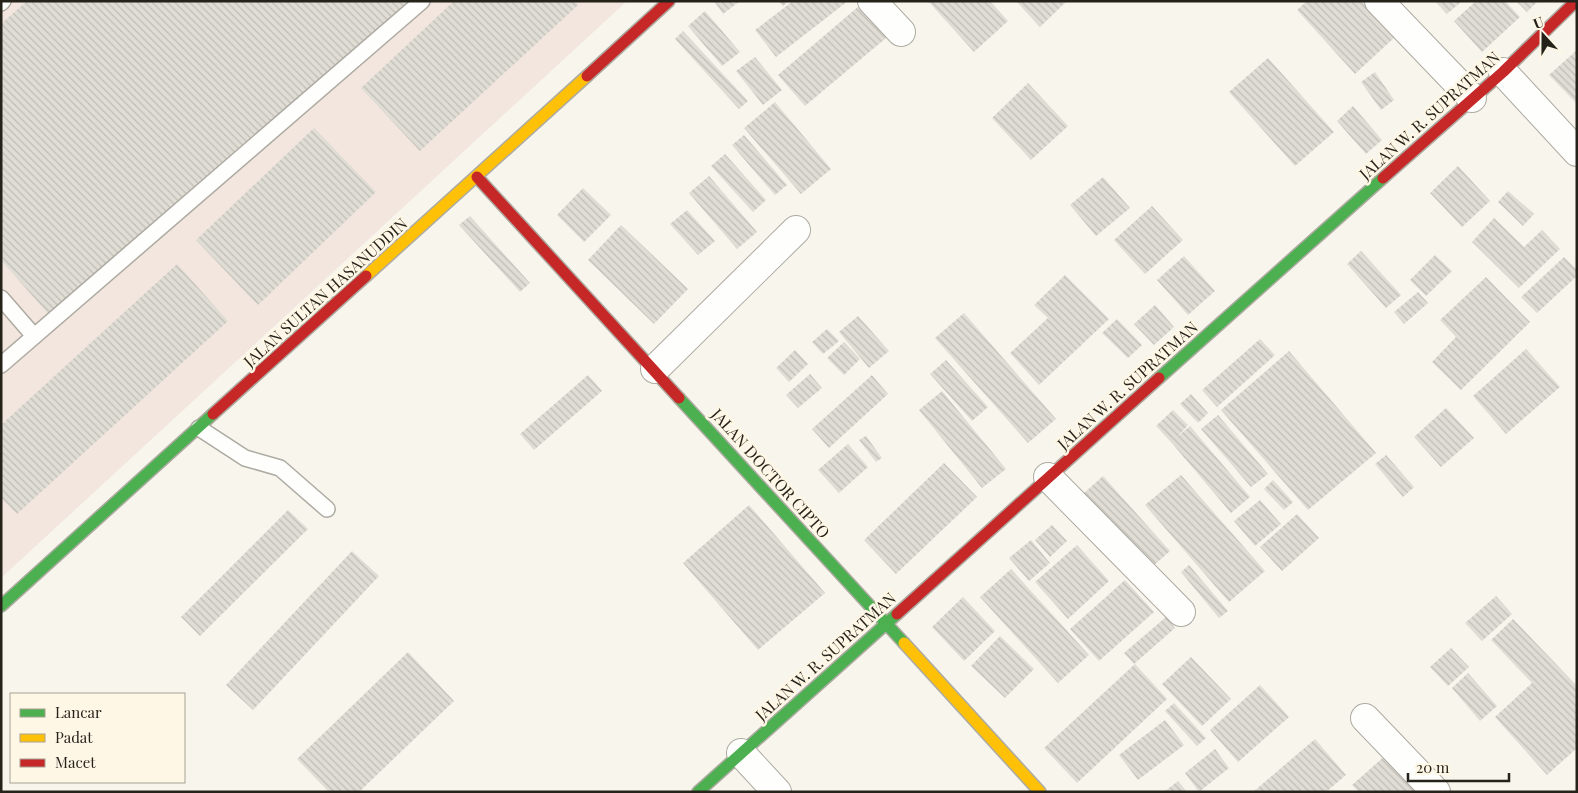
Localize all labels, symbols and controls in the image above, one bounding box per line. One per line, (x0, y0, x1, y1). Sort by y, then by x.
north arrow (1518, 10, 1568, 60)
text: U (1530, 12, 1546, 33)
street label: JALAN W. R. SUPRATMAN (1354, 46, 1504, 184)
street label: JALAN SULTAN HASANUDDIN (238, 213, 411, 372)
street label: JALAN W. R. SUPRATMAN (1052, 316, 1202, 454)
street label: JALAN DOCTOR CIPTO (707, 403, 835, 542)
street label: JALAN W. R. SUPRATMAN (750, 587, 900, 725)
legend (10, 693, 185, 783)
text: Lancar (55, 702, 102, 722)
text: Padat (55, 727, 93, 747)
scale bar (1408, 750, 1509, 782)
text: Macet (55, 752, 96, 772)
text: 20 m (1416, 757, 1450, 777)

